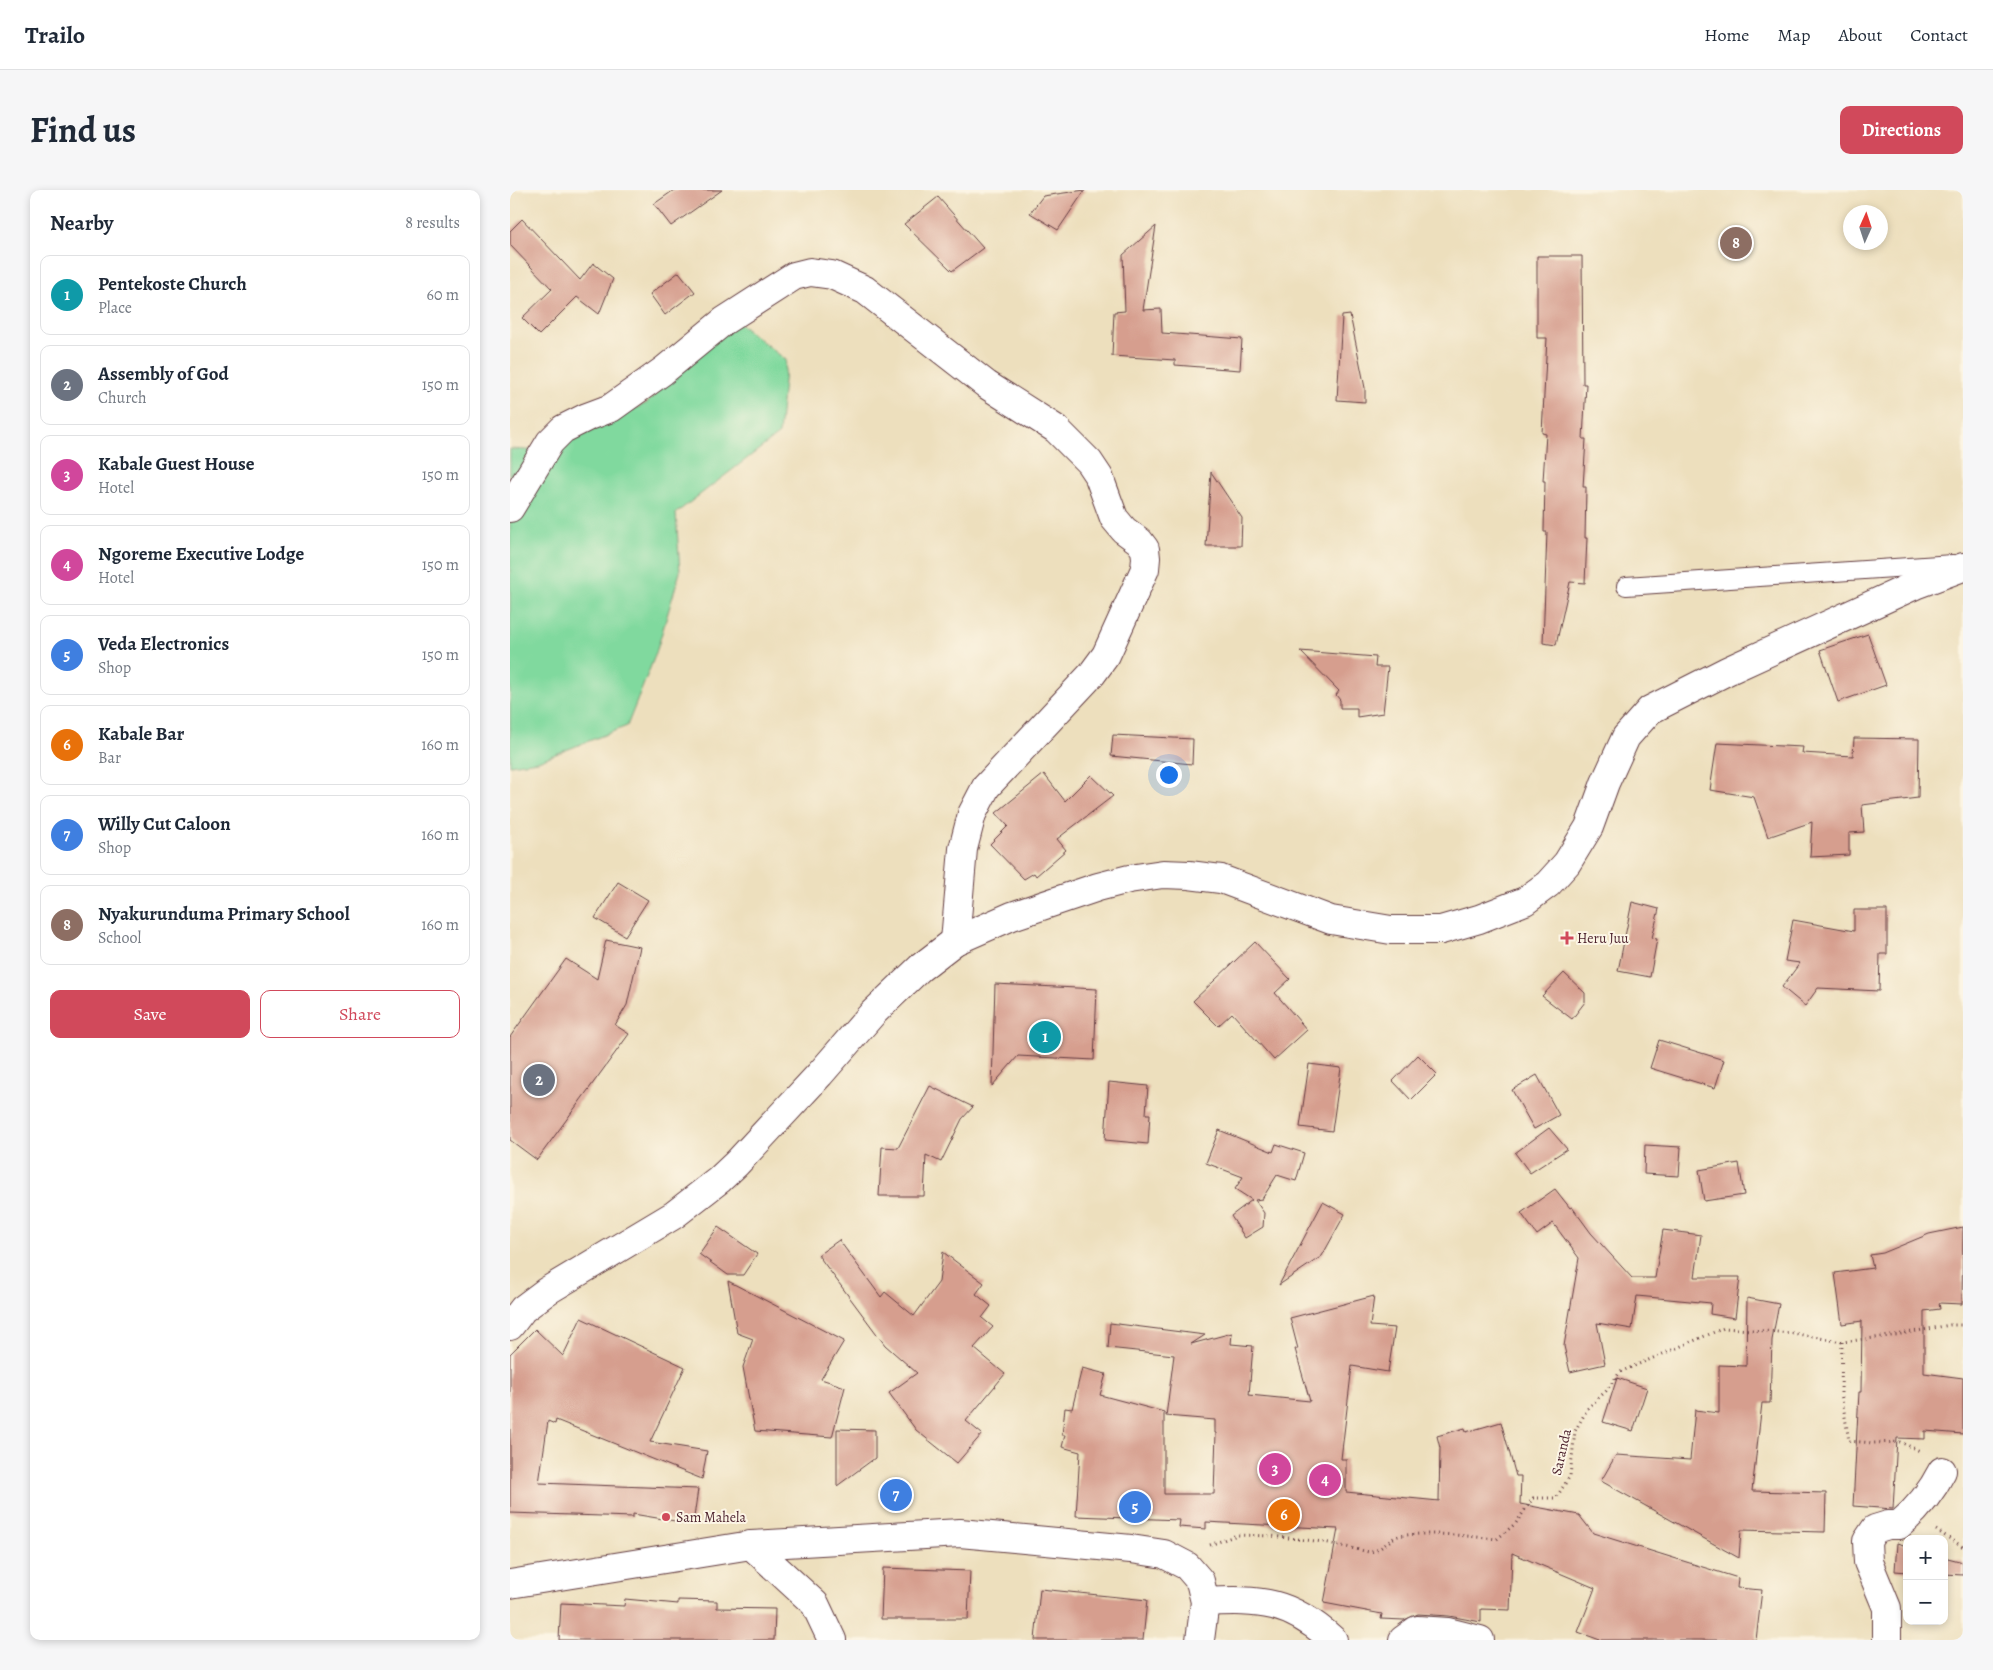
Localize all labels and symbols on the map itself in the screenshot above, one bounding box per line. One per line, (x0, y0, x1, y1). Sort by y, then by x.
north arrow (1843, 205, 1888, 250)
pin: 8 (1720, 224, 1752, 262)
your location (1156, 762, 1182, 788)
place label: Heru Juu (1577, 929, 1629, 948)
marker: Heru Juu (1561, 932, 1573, 944)
pin: 1 (1029, 1018, 1061, 1056)
pin: 2 (523, 1061, 555, 1099)
street label: Saranda (1547, 1427, 1576, 1477)
pin: 3 (1259, 1450, 1291, 1488)
pin: 4 (1309, 1461, 1341, 1499)
pin: 7 (880, 1476, 912, 1514)
pin: 5 (1119, 1488, 1151, 1526)
pin: 6 (1268, 1496, 1300, 1534)
place label: Sam Mahela (676, 1508, 746, 1527)
marker: Sam Mahela (660, 1511, 672, 1523)

